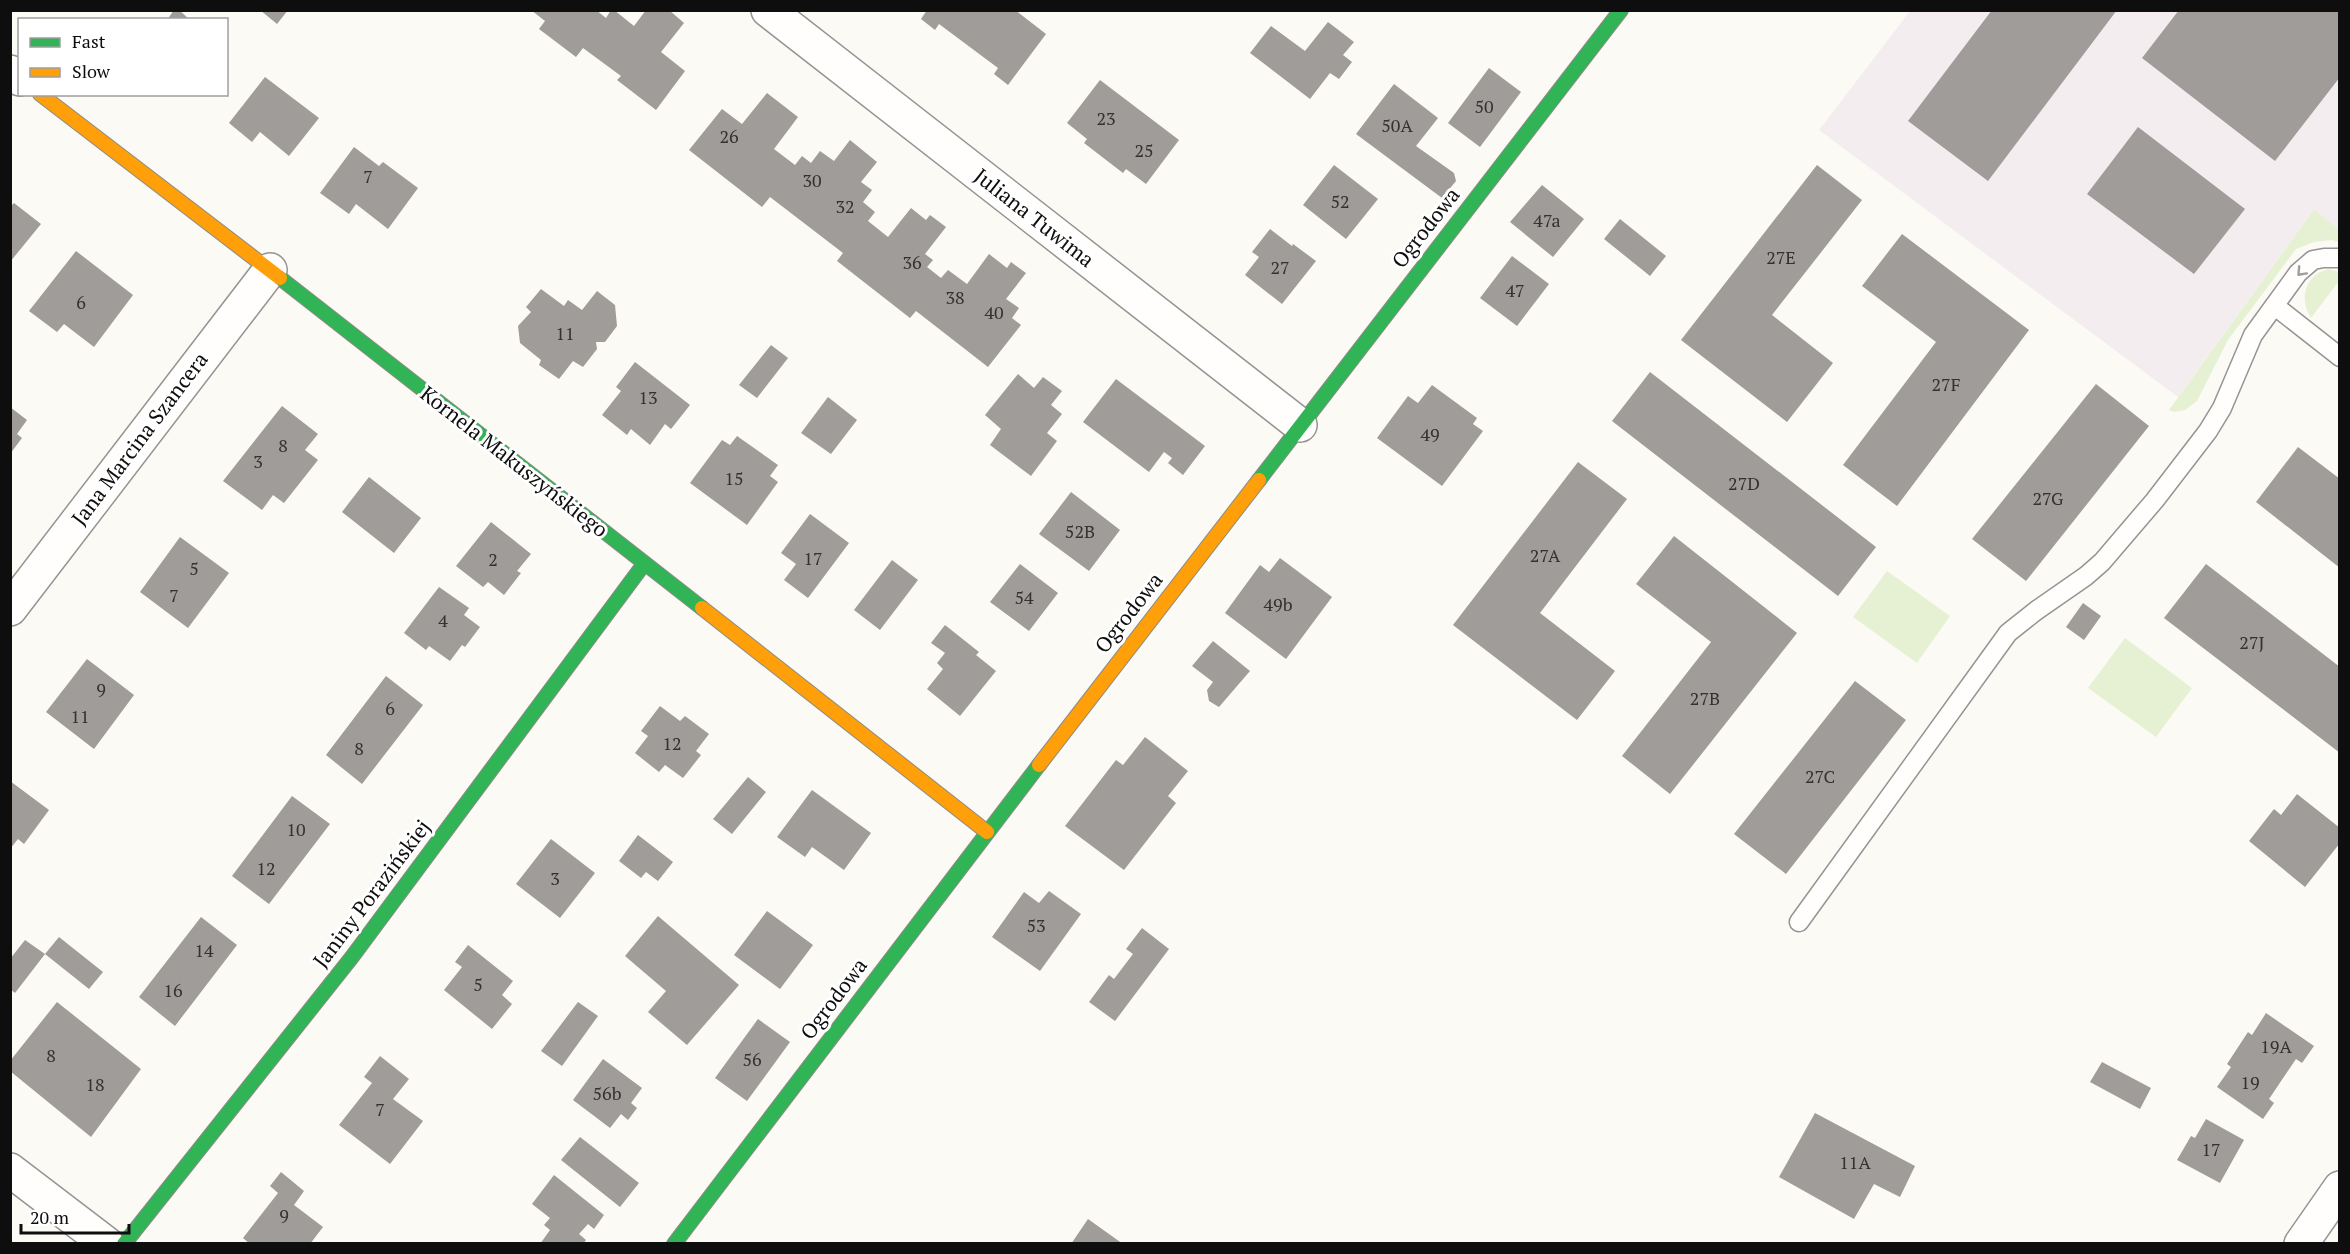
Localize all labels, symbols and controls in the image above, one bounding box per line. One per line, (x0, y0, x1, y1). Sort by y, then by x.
legend (18, 18, 228, 96)
text: Fast (72, 29, 106, 53)
text: Slow (72, 59, 111, 83)
house number: 50 (1474, 94, 1494, 118)
house number: 23 (1096, 106, 1116, 130)
house number: 50A (1381, 113, 1413, 137)
house number: 26 (719, 124, 739, 148)
house number: 25 (1134, 138, 1154, 162)
street label: Juliana Tuwima (969, 161, 1101, 273)
house number: 7 (363, 164, 373, 188)
house number: 30 (802, 168, 822, 192)
street label: Ogrodowa (1385, 181, 1466, 274)
house number: 52 (1330, 189, 1350, 213)
house number: 32 (835, 194, 855, 218)
house number: 47a (1533, 208, 1561, 232)
house number: 27E (1766, 245, 1796, 269)
house number: 36 (902, 250, 922, 274)
house number: 27 (1270, 255, 1290, 279)
one-way arrow (2297, 265, 2308, 275)
house number: 47 (1505, 278, 1525, 302)
house number: 38 (945, 285, 965, 309)
house number: 6 (76, 290, 86, 314)
house number: 40 (984, 300, 1004, 324)
house number: 11 (555, 321, 575, 345)
street label: Jana Marcina Szancera (65, 346, 214, 531)
house number: 27F (1932, 372, 1960, 396)
street label: Kornela Makuszyńskiego (415, 379, 614, 543)
house number: 13 (638, 385, 658, 409)
house number: 49 (1420, 422, 1440, 446)
house number: 8 (278, 433, 288, 457)
house number: 3 (253, 449, 263, 473)
house number: 15 (724, 466, 744, 490)
house number: 27D (1728, 471, 1760, 495)
house number: 27G (2032, 486, 2064, 510)
house number: 52B (1065, 519, 1095, 543)
house number: 27A (1530, 543, 1561, 567)
house number: 17 (803, 546, 823, 570)
house number: 2 (488, 547, 498, 571)
house number: 5 (189, 556, 199, 580)
street label: Ogrodowa (1088, 566, 1169, 659)
house number: 7 (169, 583, 179, 607)
house number: 54 (1014, 585, 1034, 609)
house number: 49b (1264, 592, 1293, 616)
house number: 4 (438, 608, 448, 632)
house number: 27J (2239, 630, 2265, 654)
house number: 9 (96, 677, 106, 701)
house number: 27B (1690, 686, 1720, 710)
house number: 6 (385, 696, 395, 720)
house number: 11 (70, 704, 90, 728)
house number: 12 (662, 731, 682, 755)
house number: 8 (354, 736, 364, 760)
house number: 27C (1805, 764, 1835, 788)
street label: Janiny Porazińskiej (306, 814, 436, 973)
house number: 10 (286, 817, 306, 841)
house number: 12 (256, 856, 276, 880)
house number: 3 (550, 866, 560, 890)
house number: 53 (1026, 913, 1046, 937)
house number: 14 (194, 938, 214, 962)
street label: Ogrodowa (793, 952, 873, 1045)
house number: 5 (473, 972, 483, 996)
house number: 16 (163, 978, 183, 1002)
house number: 19A (2260, 1034, 2292, 1058)
house number: 8 (46, 1043, 56, 1067)
house number: 56 (742, 1047, 762, 1071)
house number: 19 (2240, 1070, 2260, 1094)
house number: 18 (85, 1072, 105, 1096)
house number: 56b (593, 1081, 622, 1105)
house number: 7 (375, 1097, 385, 1121)
house number: 17 (2201, 1137, 2221, 1161)
house number: 11A (1839, 1150, 1871, 1174)
scale bar (21, 1197, 129, 1235)
house number: 9 (279, 1203, 289, 1227)
text: 20 m (30, 1205, 70, 1229)

